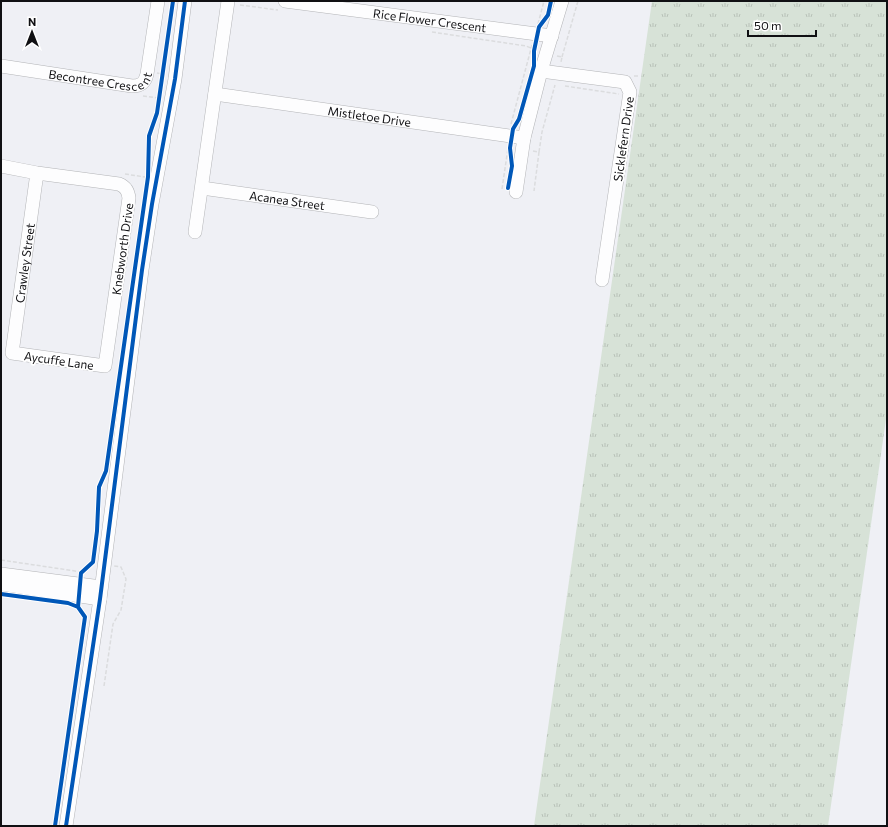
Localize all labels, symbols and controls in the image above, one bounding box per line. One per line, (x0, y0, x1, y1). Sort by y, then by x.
street label: Rice Flower Crescent (372, 6, 487, 34)
north arrow (12, 12, 52, 52)
scale bar (748, 12, 816, 38)
text: N (28, 15, 36, 28)
text: 50 m (754, 18, 782, 32)
street label: Becontree Crescent (48, 66, 154, 93)
street label: Sicklefern Drive (610, 96, 636, 182)
street label: Mistletoe Drive (327, 103, 412, 129)
street label: Acanea Street (249, 188, 326, 212)
street label: Knebworth Drive (109, 202, 135, 296)
street label: Crawley Street (12, 222, 37, 304)
street label: Aycuffe Lane (23, 348, 95, 372)

